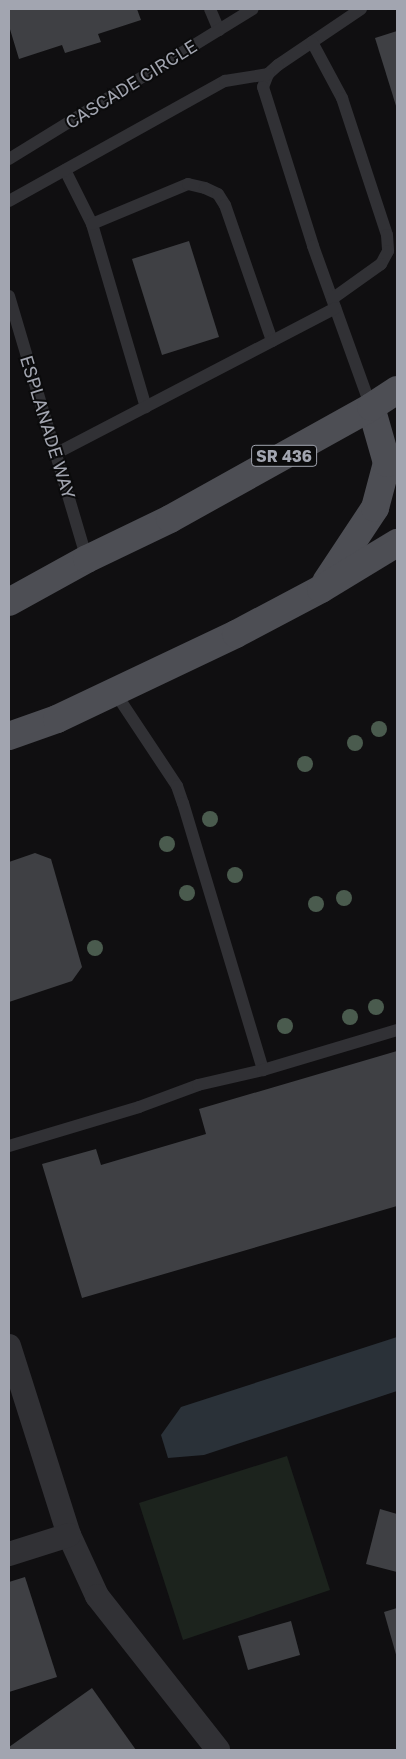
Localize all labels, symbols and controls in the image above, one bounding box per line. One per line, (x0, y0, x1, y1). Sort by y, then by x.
street label: CASCADE CIRCLE (61, 35, 201, 133)
street label: ESPLANADE WAY (16, 353, 80, 501)
road number: SR 436 (250, 442, 318, 470)

